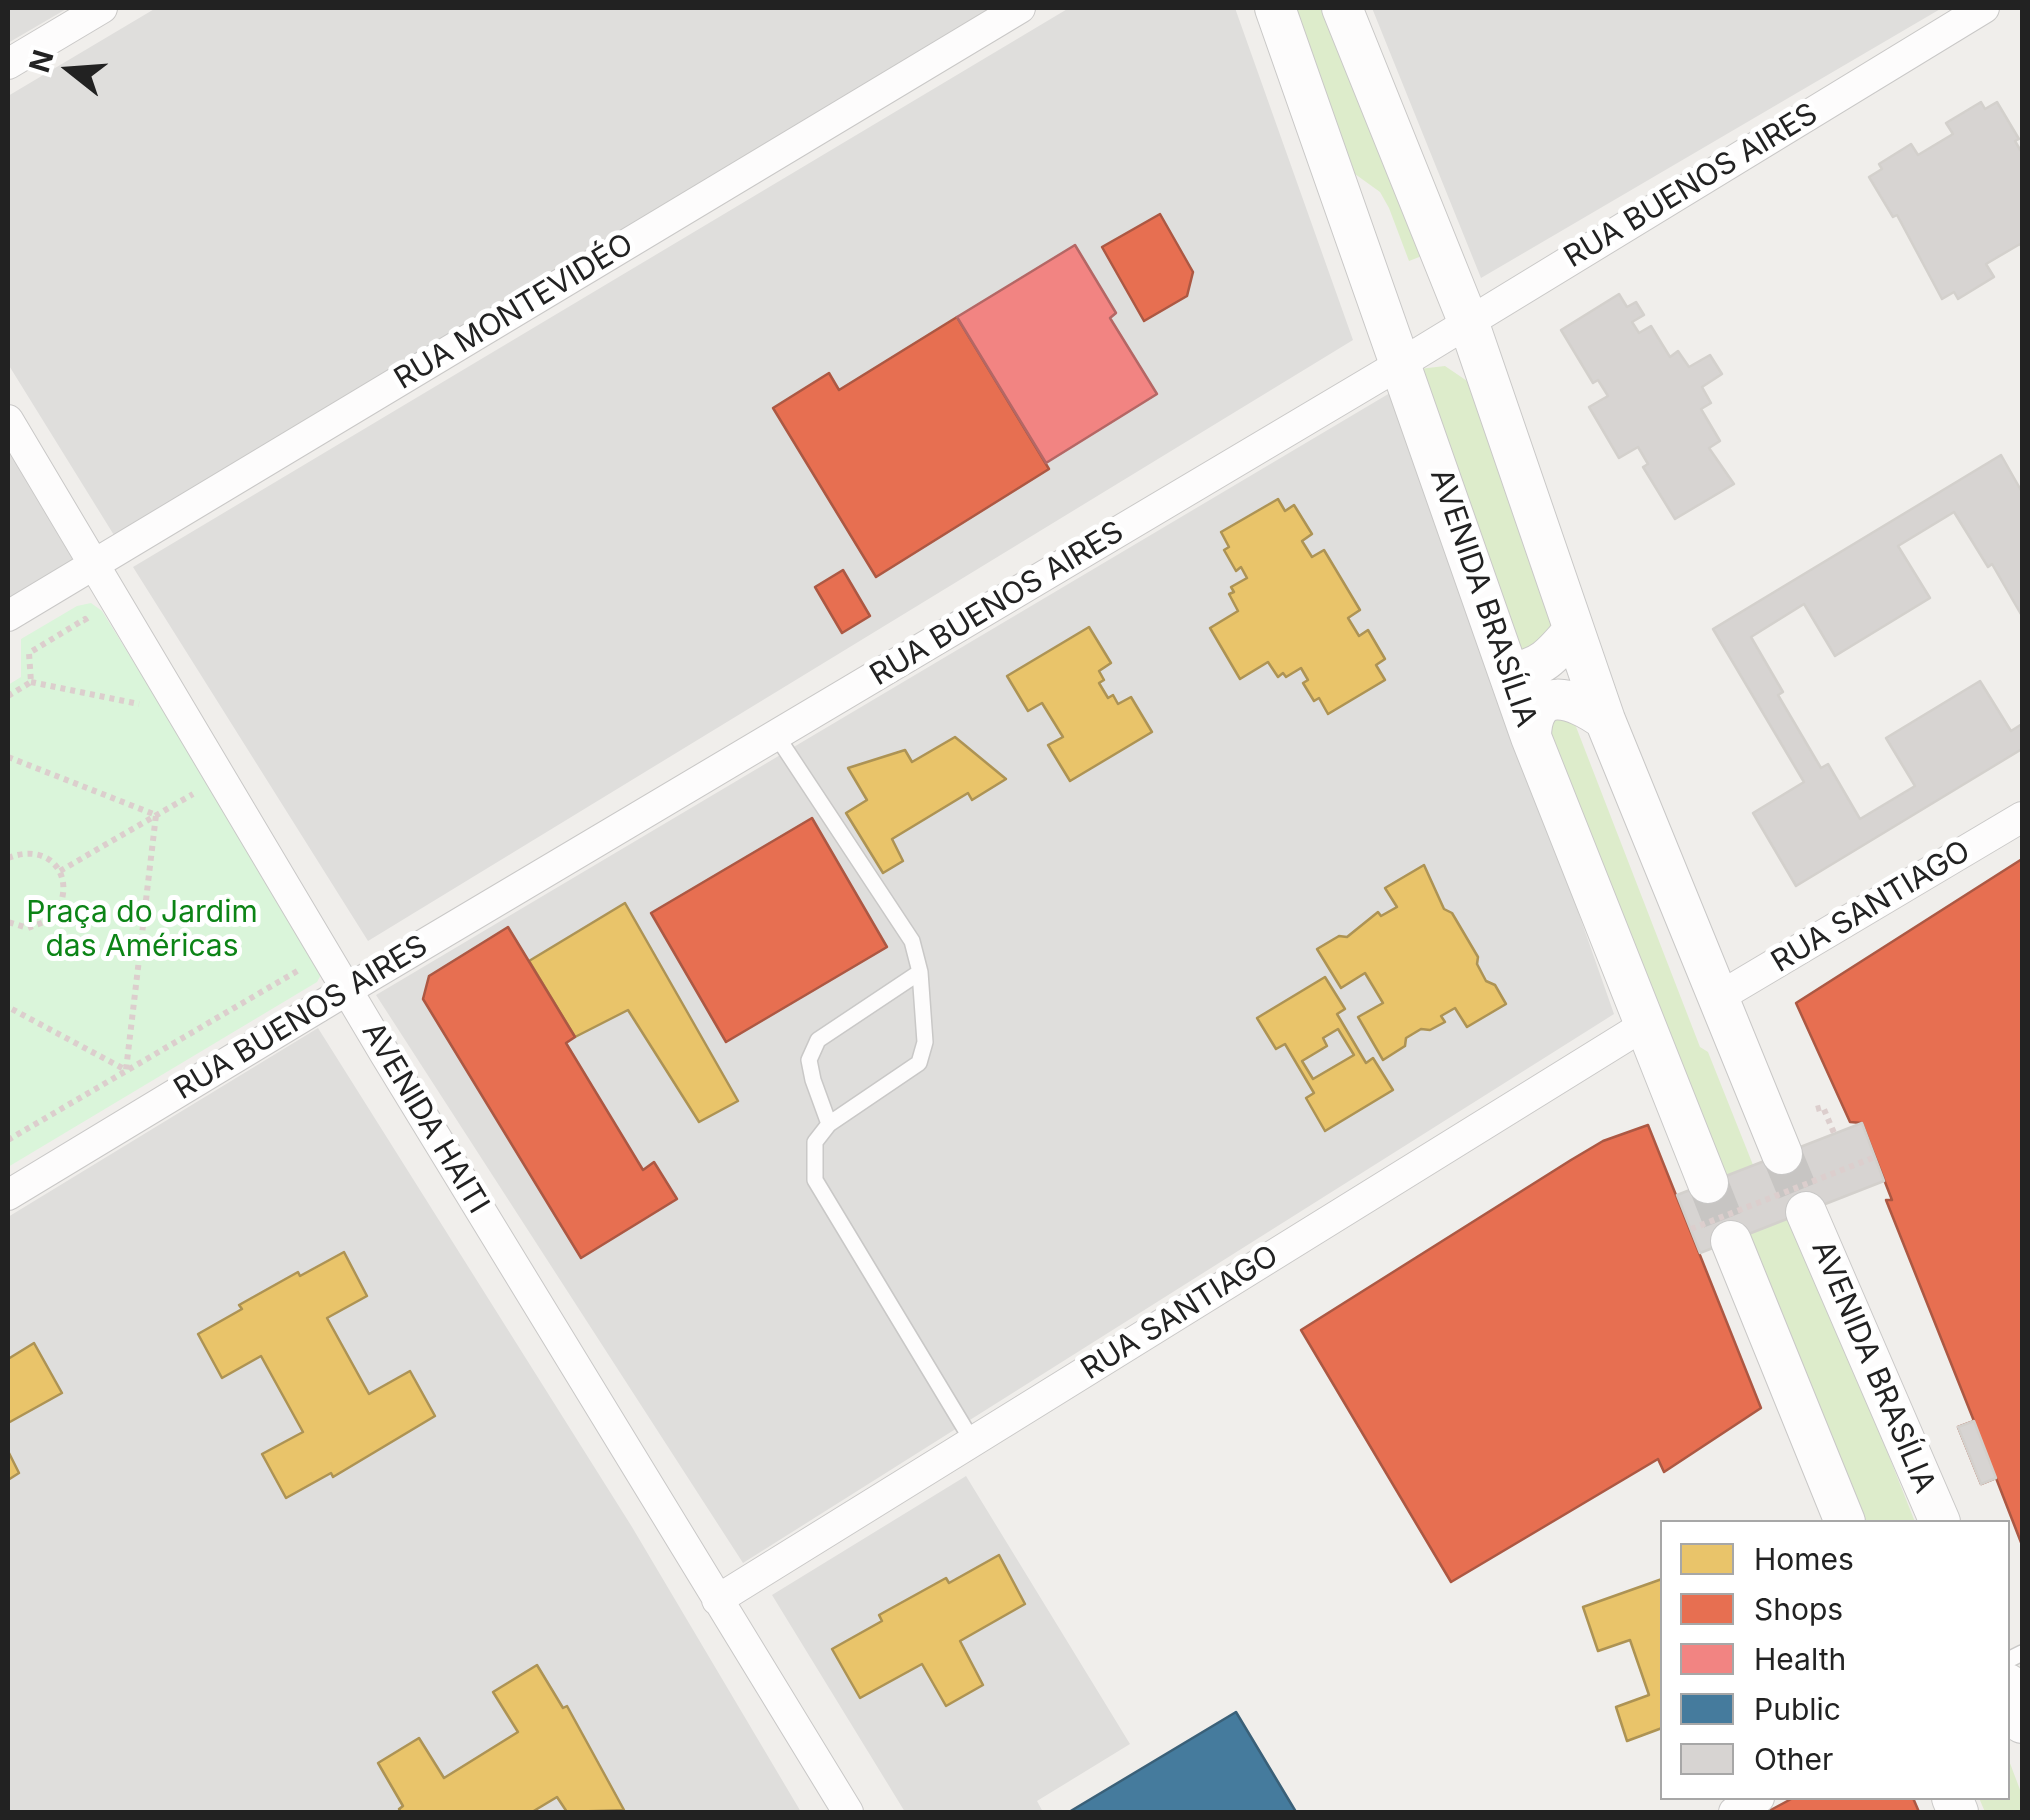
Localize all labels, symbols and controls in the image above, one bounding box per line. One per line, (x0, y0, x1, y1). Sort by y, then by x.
north arrow (20, 20, 120, 120)
text: N (22, 46, 61, 76)
street label: RUA BUENOS AIRES (1558, 96, 1824, 276)
street label: RUA MONTEVIDÉO (388, 227, 640, 397)
street label: AVENIDA BRASÍLIA (1422, 464, 1544, 732)
street label: RUA BUENOS AIRES (864, 514, 1130, 694)
street label: RUA SANTIAGO (1765, 834, 1977, 980)
park label: Praça do Jardim das Américas (26, 895, 258, 966)
street label: RUA BUENOS AIRES (168, 928, 434, 1108)
street label: AVENIDA HAITI (354, 1016, 496, 1220)
street label: AVENIDA BRASÍLIA (1804, 1235, 1942, 1499)
street label: RUA SANTIAGO (1075, 1238, 1285, 1388)
legend (1660, 1520, 2010, 1800)
text: Homes (1754, 1541, 1854, 1577)
text: Shops (1754, 1591, 1843, 1627)
text: Health (1754, 1641, 1846, 1677)
text: Public (1754, 1691, 1841, 1727)
text: Other (1754, 1741, 1833, 1777)

